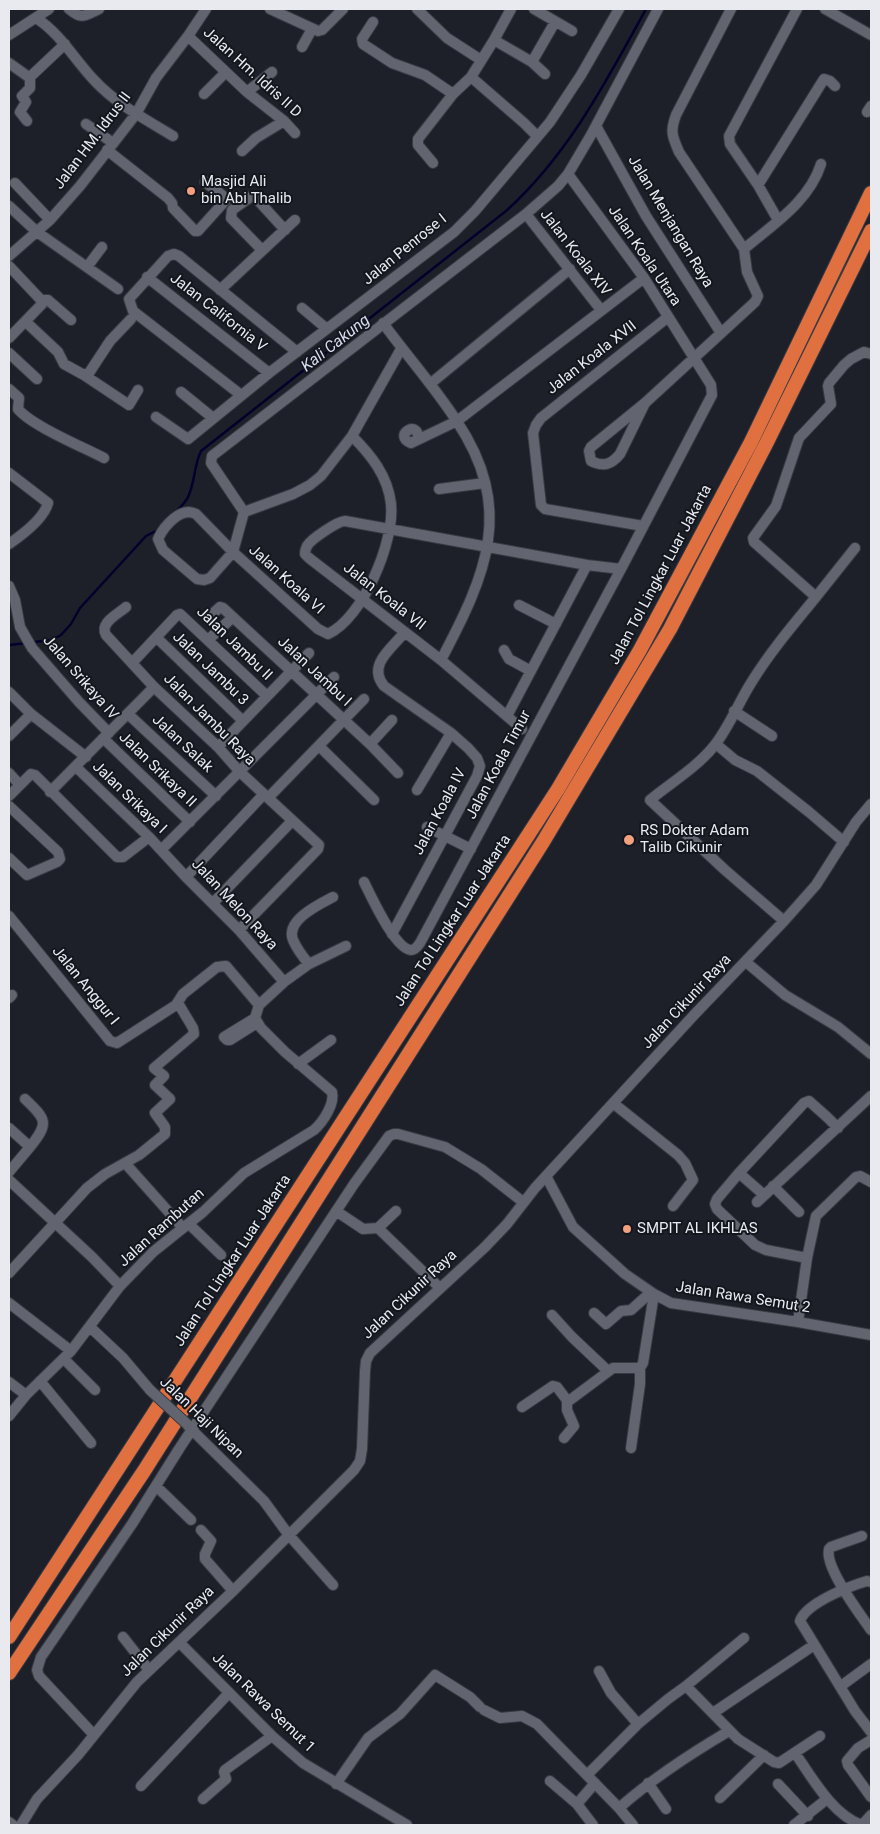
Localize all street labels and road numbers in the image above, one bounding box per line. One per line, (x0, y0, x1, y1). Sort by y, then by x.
street label: Jalan Hm. Idris II D (199, 24, 305, 122)
street label: Jalan HM. Idrus II (51, 89, 135, 193)
street label: Jalan Menjangan Raya (623, 153, 717, 291)
street label: Jalan Koala Utara (604, 202, 684, 310)
street label: Jalan Koala XIV (536, 206, 614, 300)
street label: Jalan Penrose I (359, 211, 451, 289)
street label: Jalan California V (166, 270, 270, 356)
street label: Jalan Koala XVII (544, 317, 640, 399)
street label: Jalan Tol Lingkar Luar Jakarta (606, 482, 716, 668)
street label: Jalan Koala VI (245, 541, 327, 619)
street label: Jalan Koala VII (339, 559, 429, 635)
street label: Jalan Jambu II (192, 603, 276, 685)
street label: Jalan Jambu 3 (168, 628, 252, 710)
street label: Jalan Srikaya IV (38, 632, 122, 724)
street label: Jalan Jambu I (273, 633, 355, 711)
street label: Jalan Jambu Raya (159, 670, 259, 770)
street label: Jalan Koala Timur (463, 707, 535, 823)
street label: Jalan Salak (148, 711, 216, 777)
street label: Jalan Srikaya II (115, 729, 199, 811)
street label: Jalan Srikaya I (88, 758, 170, 838)
street label: Jalan Koala IV (410, 766, 470, 858)
street label: Jalan Tol Lingkar Luar Jakarta (391, 832, 515, 1010)
street label: Jalan Melon Raya (187, 856, 281, 954)
street label: Jalan Anggur I (48, 943, 122, 1029)
street label: Jalan Cikunir Raya (639, 951, 735, 1053)
street label: Jalan Tol Lingkar Luar Jakarta (171, 1172, 295, 1350)
street label: Jalan Rambutan (116, 1185, 208, 1271)
street label: Jalan Cikunir Raya (359, 1247, 461, 1343)
street label: Jalan Rawa Semut 2 (674, 1278, 812, 1318)
street label: Jalan Haji Nipan (155, 1374, 247, 1462)
street label: Jalan Cikunir Raya (118, 1583, 218, 1681)
street label: Jalan Rawa Semut 1 (208, 1649, 318, 1757)

